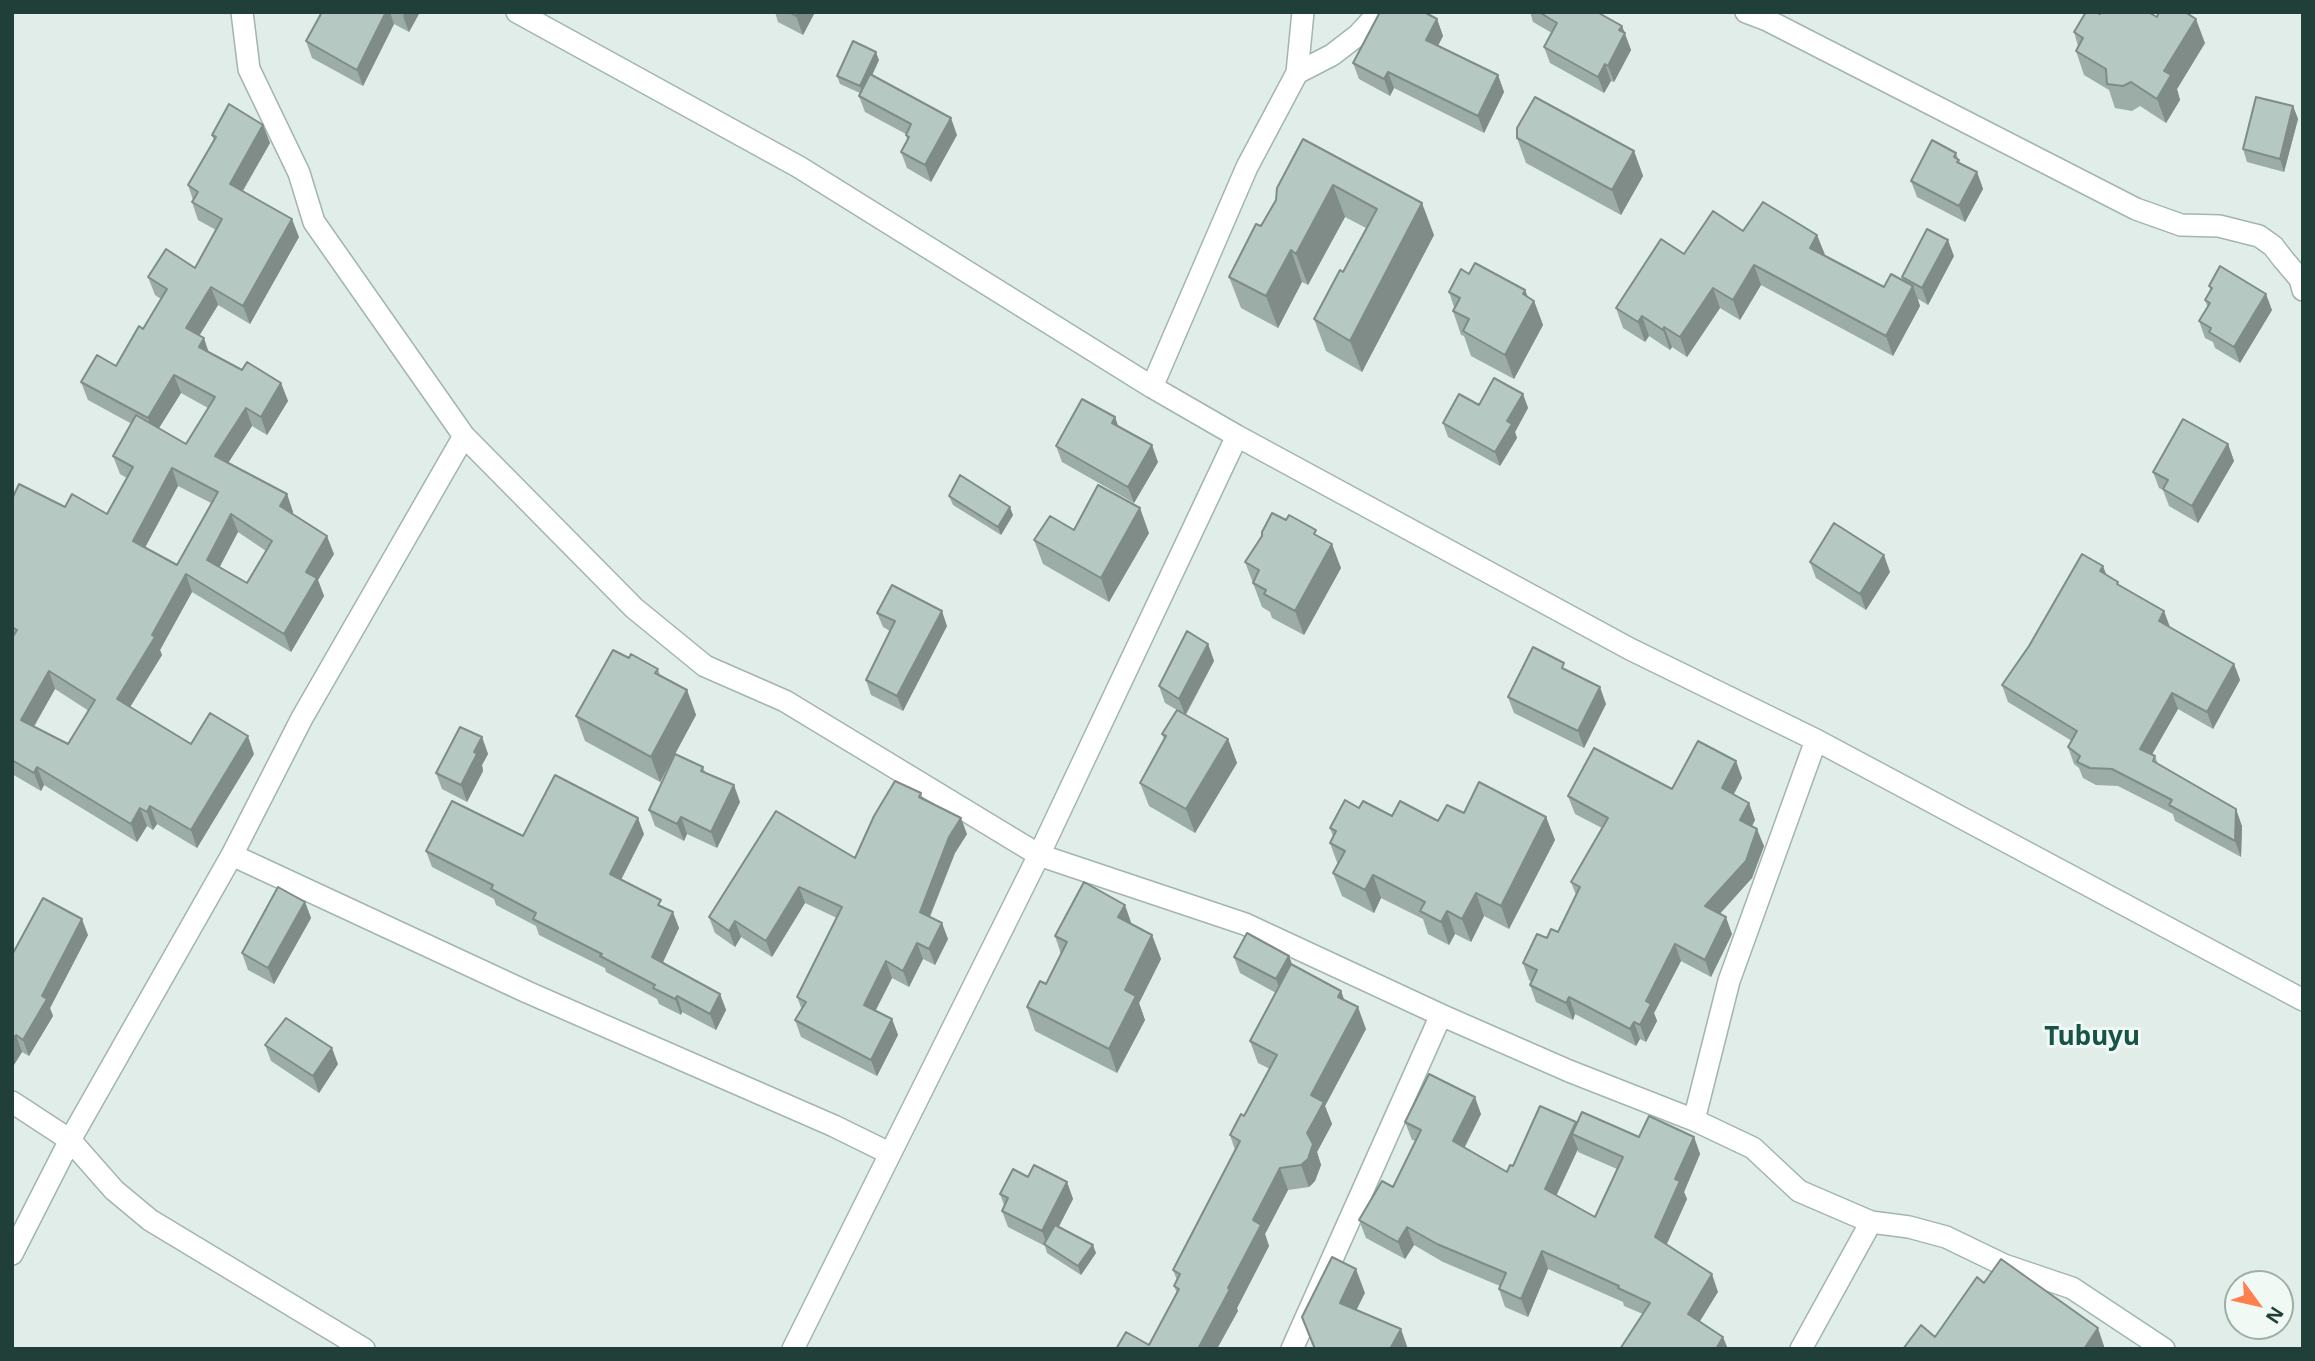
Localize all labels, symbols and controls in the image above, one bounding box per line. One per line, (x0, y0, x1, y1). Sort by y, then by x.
district label: Tubuyu (2044, 1022, 2140, 1054)
north arrow (2224, 1270, 2294, 1340)
text: N (2260, 1302, 2290, 1329)

